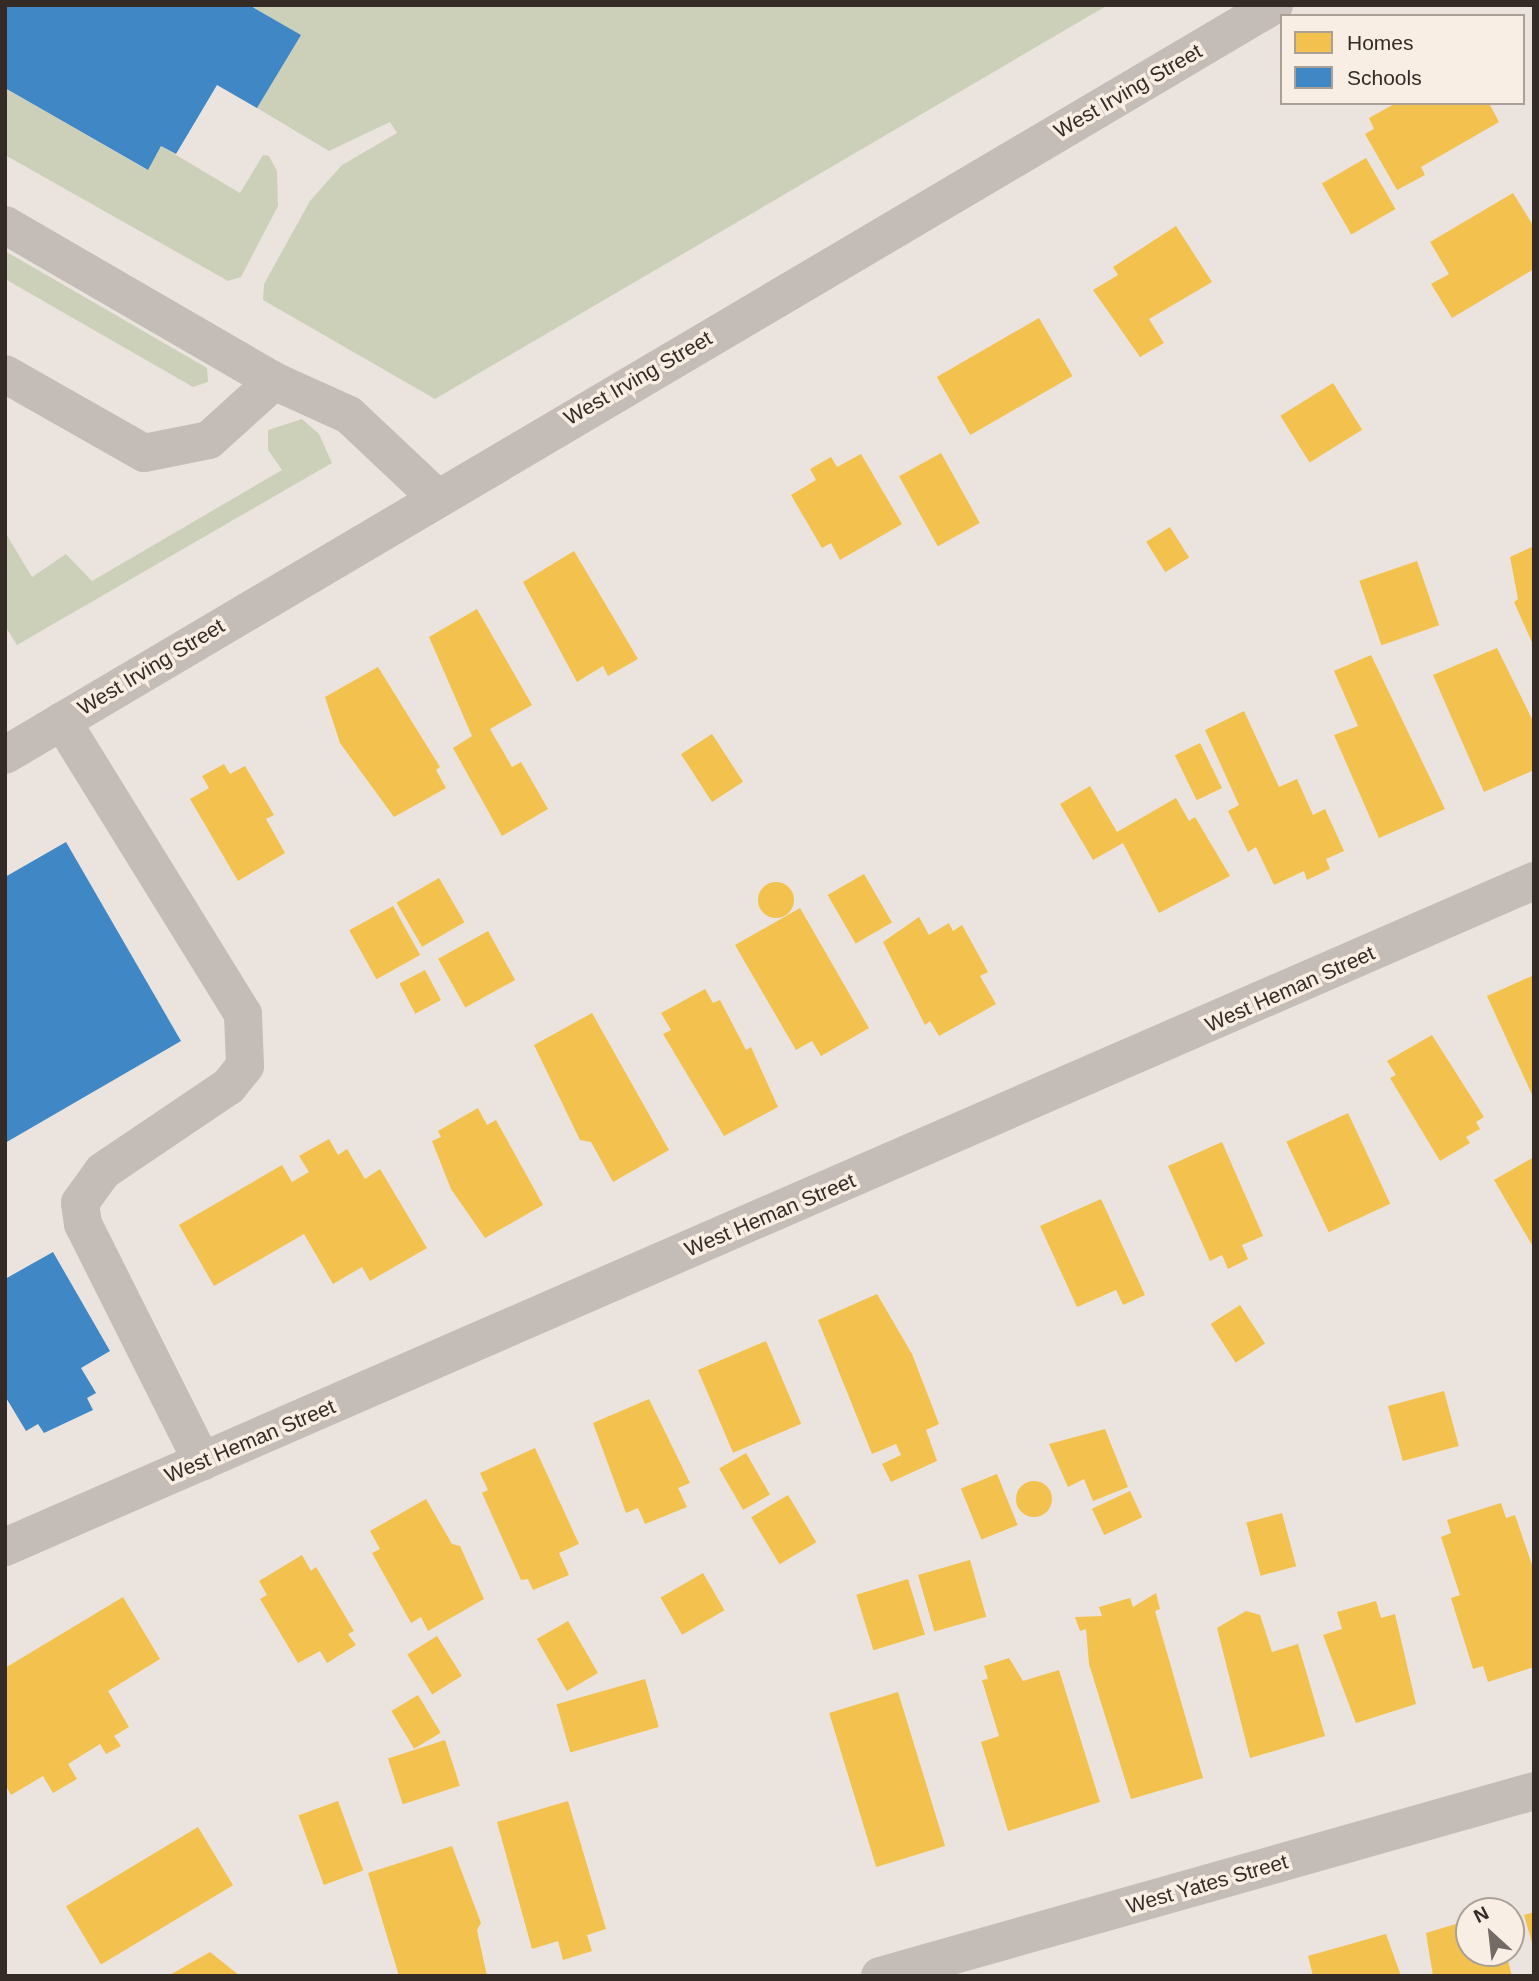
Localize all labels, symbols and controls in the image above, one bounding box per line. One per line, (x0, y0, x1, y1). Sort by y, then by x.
legend (1280, 14, 1525, 105)
text: Homes (1347, 31, 1414, 54)
street label: West Irving Street (1050, 38, 1206, 144)
text: Schools (1347, 66, 1422, 89)
street label: West Irving Street (560, 325, 716, 431)
street label: West Irving Street (73, 613, 229, 721)
street label: West Heman Street (1201, 940, 1379, 1038)
street label: West Heman Street (681, 1168, 859, 1262)
street label: West Heman Street (161, 1394, 339, 1488)
street label: West Yates Street (1123, 1849, 1291, 1919)
north arrow (1455, 1897, 1525, 1967)
text: N (1470, 1902, 1492, 1927)

